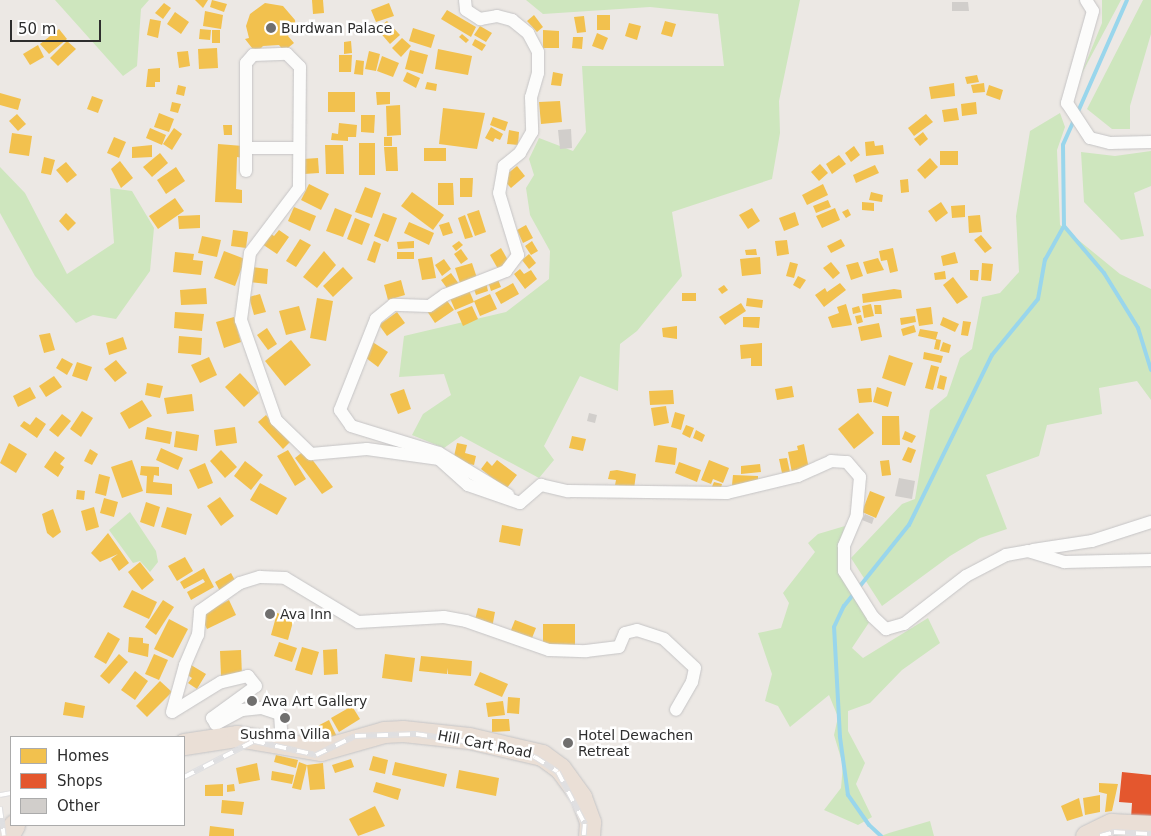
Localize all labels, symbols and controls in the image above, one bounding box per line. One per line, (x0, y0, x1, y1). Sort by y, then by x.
scale bar (12, 10, 104, 42)
text: 50 m (18, 20, 56, 38)
place label: Burdwan Palace (281, 20, 392, 36)
marker: Burdwan Palace (265, 22, 277, 34)
place label: Ava Inn (280, 606, 332, 622)
marker: Ava Inn (264, 608, 276, 620)
place label: Ava Art Gallery (262, 693, 367, 709)
marker: Ava Art Gallery (246, 695, 258, 707)
marker: Sushma Villa (279, 712, 291, 724)
place label: Sushma Villa (240, 726, 330, 742)
street label: Hill Cart Road (436, 727, 534, 761)
place label: Hotel Dewachen Retreat (578, 727, 693, 760)
legend (10, 736, 185, 826)
marker: Hotel Dewachen Retreat (562, 737, 574, 749)
text: Homes (57, 747, 109, 765)
text: Shops (57, 772, 103, 790)
text: Other (57, 797, 100, 815)

